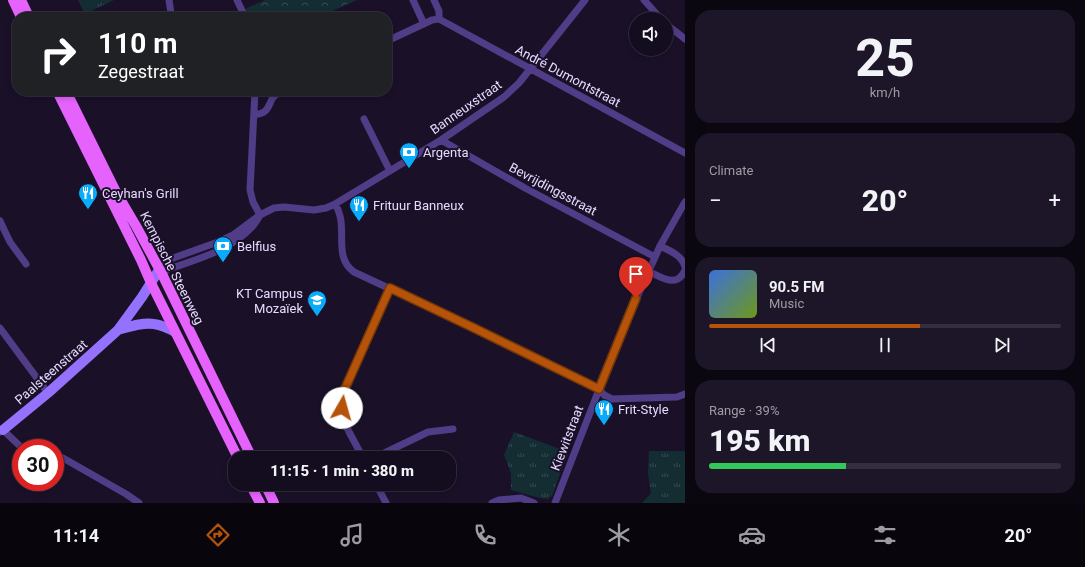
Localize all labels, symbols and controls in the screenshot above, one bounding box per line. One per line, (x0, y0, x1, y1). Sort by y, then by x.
map controls (629, 12, 673, 56)
button: sound (629, 12, 673, 56)
text: 110 m (98, 27, 177, 60)
icon: right (32, 28, 84, 80)
text: 25 (855, 28, 915, 89)
street label: André Dumontstraat (513, 42, 623, 110)
text: Zegestraat (98, 61, 184, 82)
street label: Banneuxstraat (427, 77, 505, 137)
text: km/h (870, 85, 900, 100)
bank icon: Argenta (398, 141, 420, 169)
place label: Argenta (423, 145, 468, 160)
street label: Bevrijdingsstraat (507, 160, 599, 218)
text: Climate (709, 163, 753, 178)
restaurant icon: Ceyhan's Grill (77, 182, 99, 210)
text: 20° (862, 183, 908, 218)
place label: Ceyhan's Grill (102, 186, 179, 201)
text: − (709, 188, 722, 213)
text: + (1049, 188, 1061, 213)
restaurant icon: Frituur Banneux (348, 194, 370, 222)
place label: Frituur Banneux (373, 198, 464, 213)
street label: Kempische Steenweg (137, 209, 207, 327)
bank icon: Belfius (212, 235, 234, 263)
place label: Belfius (237, 239, 277, 254)
pin (619, 257, 653, 298)
icon: arrive (625, 263, 647, 285)
text: 90.5 FM (769, 278, 824, 296)
place label: KT Campus Mozaïek (236, 286, 303, 316)
school or university icon: KT Campus Mozaïek (306, 289, 328, 317)
text: Music (769, 296, 804, 311)
icon: previous (757, 334, 779, 356)
icon: pause (874, 334, 896, 356)
icon: next (991, 334, 1013, 356)
street label: Paalsteenstraat (12, 337, 90, 407)
position arrow (321, 387, 363, 429)
restaurant icon: Frit-Style (593, 398, 615, 426)
place label: Frit-Style (618, 402, 669, 417)
street label: Kiewitstraat (548, 403, 586, 473)
text: Range · 39% (709, 403, 779, 418)
text: 195 km (709, 423, 811, 458)
speed limit sign: 30 (12, 439, 64, 491)
text: 11:15 · 1 min · 380 m (270, 462, 414, 480)
icon: directions (204, 521, 232, 549)
icon: music (338, 521, 366, 549)
icon: phone (471, 521, 499, 549)
icon: climate (605, 521, 633, 549)
icon: car (738, 521, 766, 549)
icon: filters (871, 521, 899, 549)
text: 11:14 (53, 525, 99, 546)
text: 20° (1005, 525, 1032, 546)

